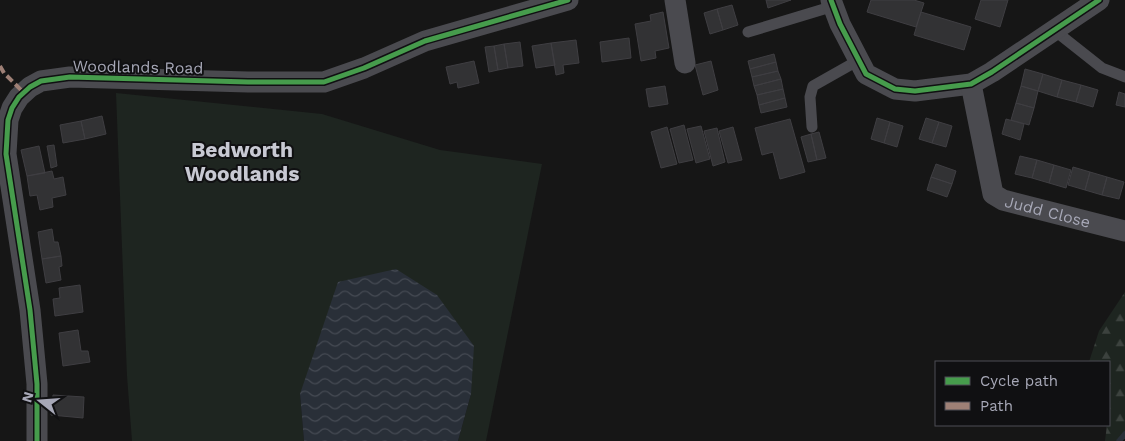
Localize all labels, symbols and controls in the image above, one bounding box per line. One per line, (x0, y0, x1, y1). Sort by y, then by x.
street label: Woodlands Road (72, 56, 204, 78)
district label: Bedworth Woodlands (185, 137, 299, 186)
street label: Judd Close (1003, 191, 1092, 231)
legend (935, 361, 1110, 426)
text: Cycle path (980, 372, 1058, 390)
north arrow (15, 376, 65, 426)
text: N (18, 390, 37, 404)
text: Path (980, 397, 1013, 415)

